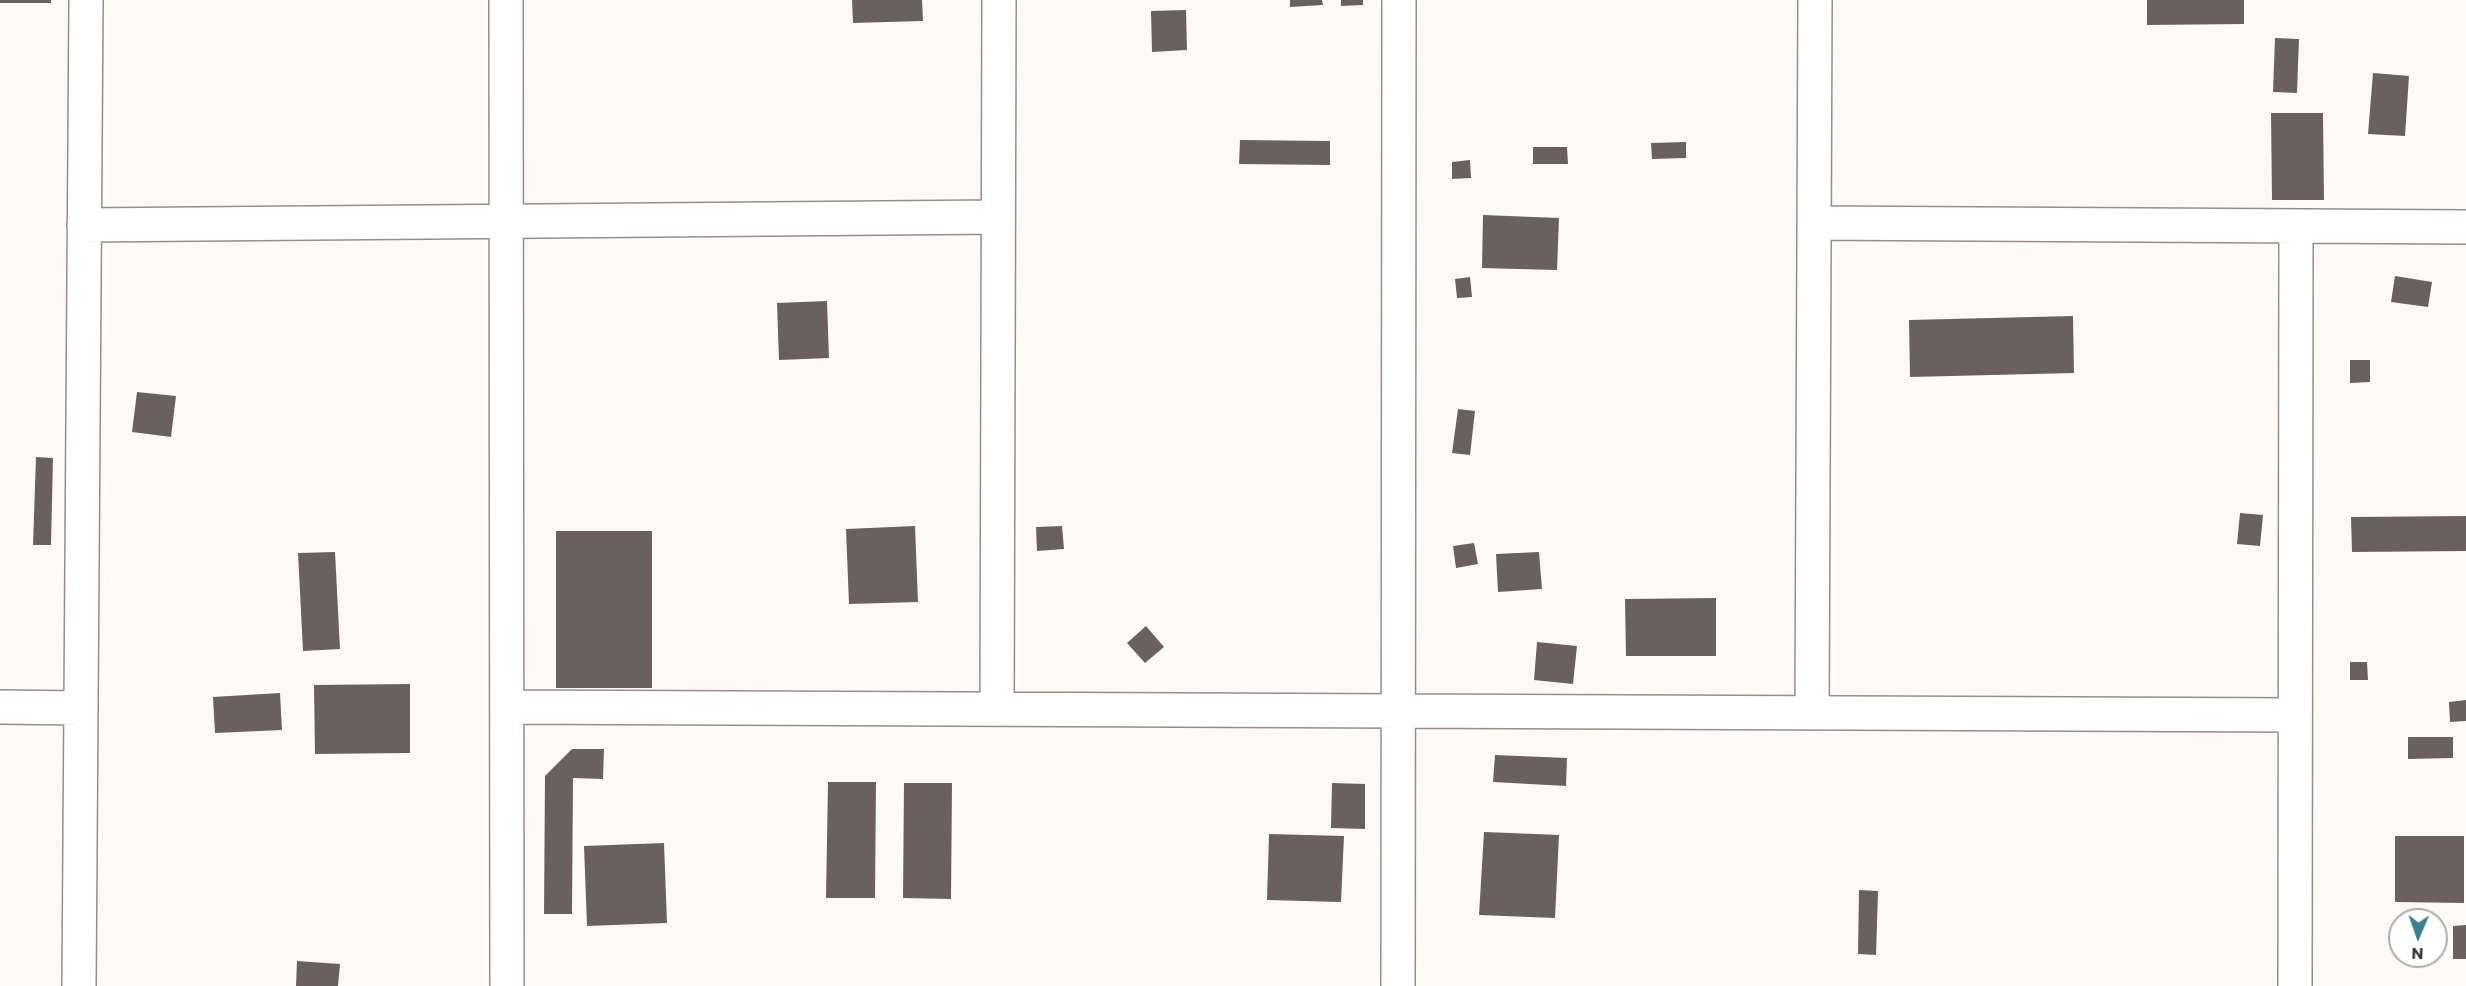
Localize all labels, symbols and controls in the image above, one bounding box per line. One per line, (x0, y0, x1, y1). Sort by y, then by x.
north arrow (2388, 908, 2448, 968)
text: N (2411, 945, 2424, 964)

